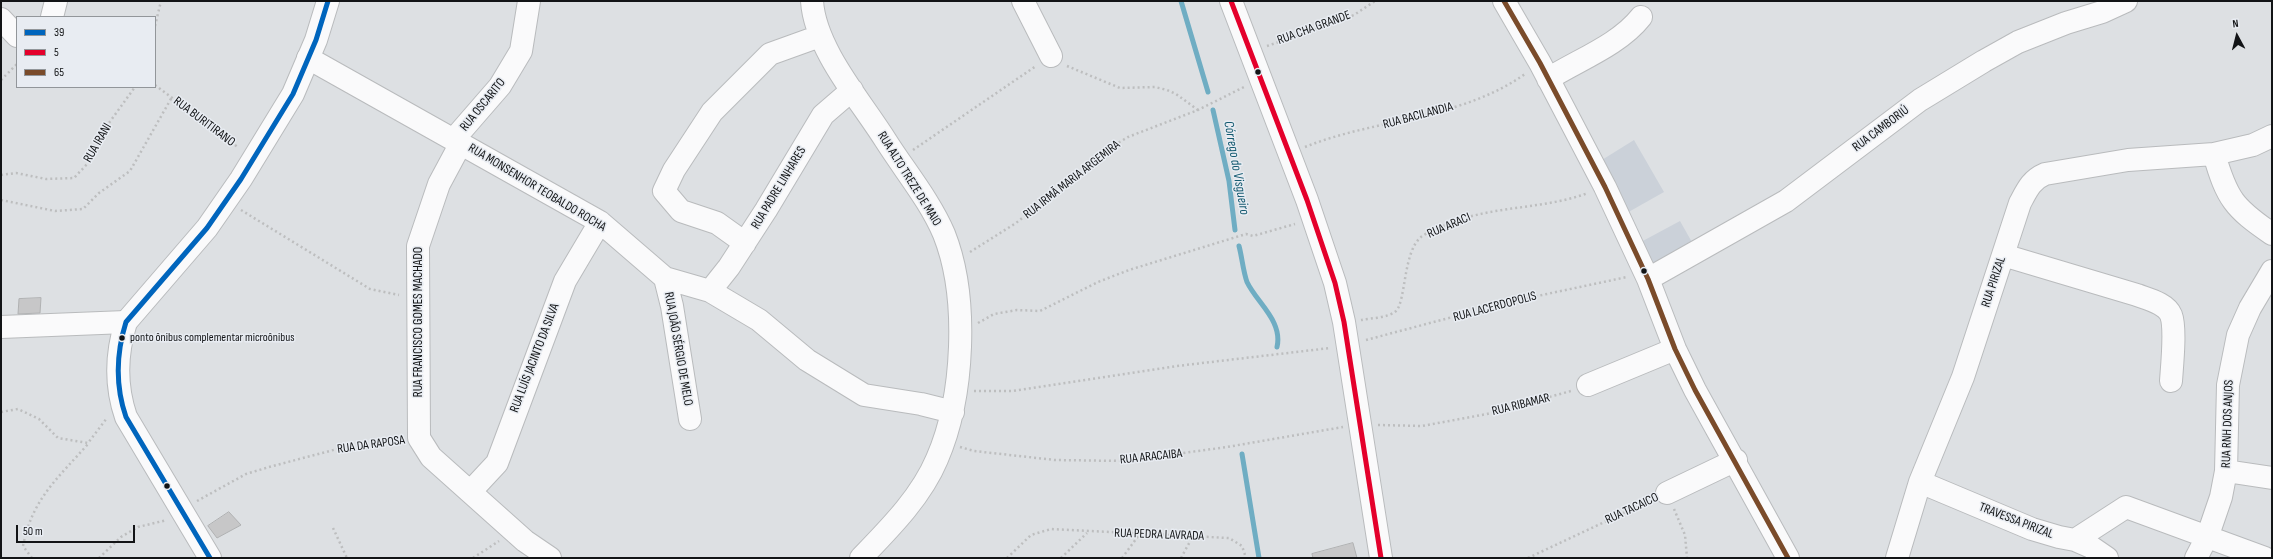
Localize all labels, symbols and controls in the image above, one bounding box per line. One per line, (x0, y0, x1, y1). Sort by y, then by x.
street label: RUA CHA GRANDE (1275, 8, 1353, 48)
legend (16, 16, 156, 88)
north arrow (2217, 16, 2257, 56)
text: N (2232, 17, 2239, 30)
text: 39 (54, 25, 64, 40)
text: 5 (54, 45, 59, 60)
text: 65 (54, 65, 64, 80)
unlabelled marker (1253, 67, 1263, 77)
street label: RUA OSCARITO (457, 75, 509, 135)
street label: RUA BURITIRANO (170, 94, 238, 150)
street label: RUA BACILANDIA (1381, 99, 1455, 133)
street label: RUA CAMBORIÚ (1850, 103, 1912, 155)
street label: RUA IRANI (80, 120, 116, 166)
water label: Córrego do Visgueiro (1219, 120, 1253, 216)
street label: RUA ALTO TREZE DE MAIO (874, 129, 944, 229)
street label: RUA IRMÃ MARIA ARGEMIRA (1020, 137, 1124, 223)
street label: RUA MONSENHOR TEOBALDO ROCHA (465, 141, 609, 235)
street label: RUA PADRE LINHARES (748, 144, 810, 232)
street label: RUA ARACI (1425, 210, 1473, 242)
street label: RUA FRANCISCO GOMES MACHADO (411, 247, 427, 397)
street label: RUA PIRIZAL (1978, 255, 2010, 309)
unlabelled marker (1639, 266, 1649, 276)
street label: RUA LACERDOPOLIS (1452, 288, 1538, 326)
street label: RUA JOÃO SÉRGIO DE MELO (660, 291, 696, 407)
street label: RUA LUÍS JACINTO DA SILVA (507, 301, 563, 415)
place label: ponto ônibus complementar microônibus (130, 331, 294, 345)
marker: ponto ônibus complementar microônibus (117, 333, 127, 343)
street label: RUA RNH DOS ANJOS (2219, 380, 2237, 468)
street label: RUA RIBAMAR (1490, 390, 1552, 420)
street label: RUA DA RAPOSA (336, 433, 406, 457)
street label: RUA ARACAIBA (1119, 446, 1183, 468)
unlabelled marker (162, 481, 172, 491)
street label: RUA TACAICO (1603, 490, 1661, 528)
street label: TRAVESSA PIRIZAL (1976, 500, 2056, 542)
scale bar (18, 517, 137, 543)
text: 50 m (23, 524, 43, 539)
street label: RUA PEDRA LAVRADA (1114, 526, 1204, 544)

